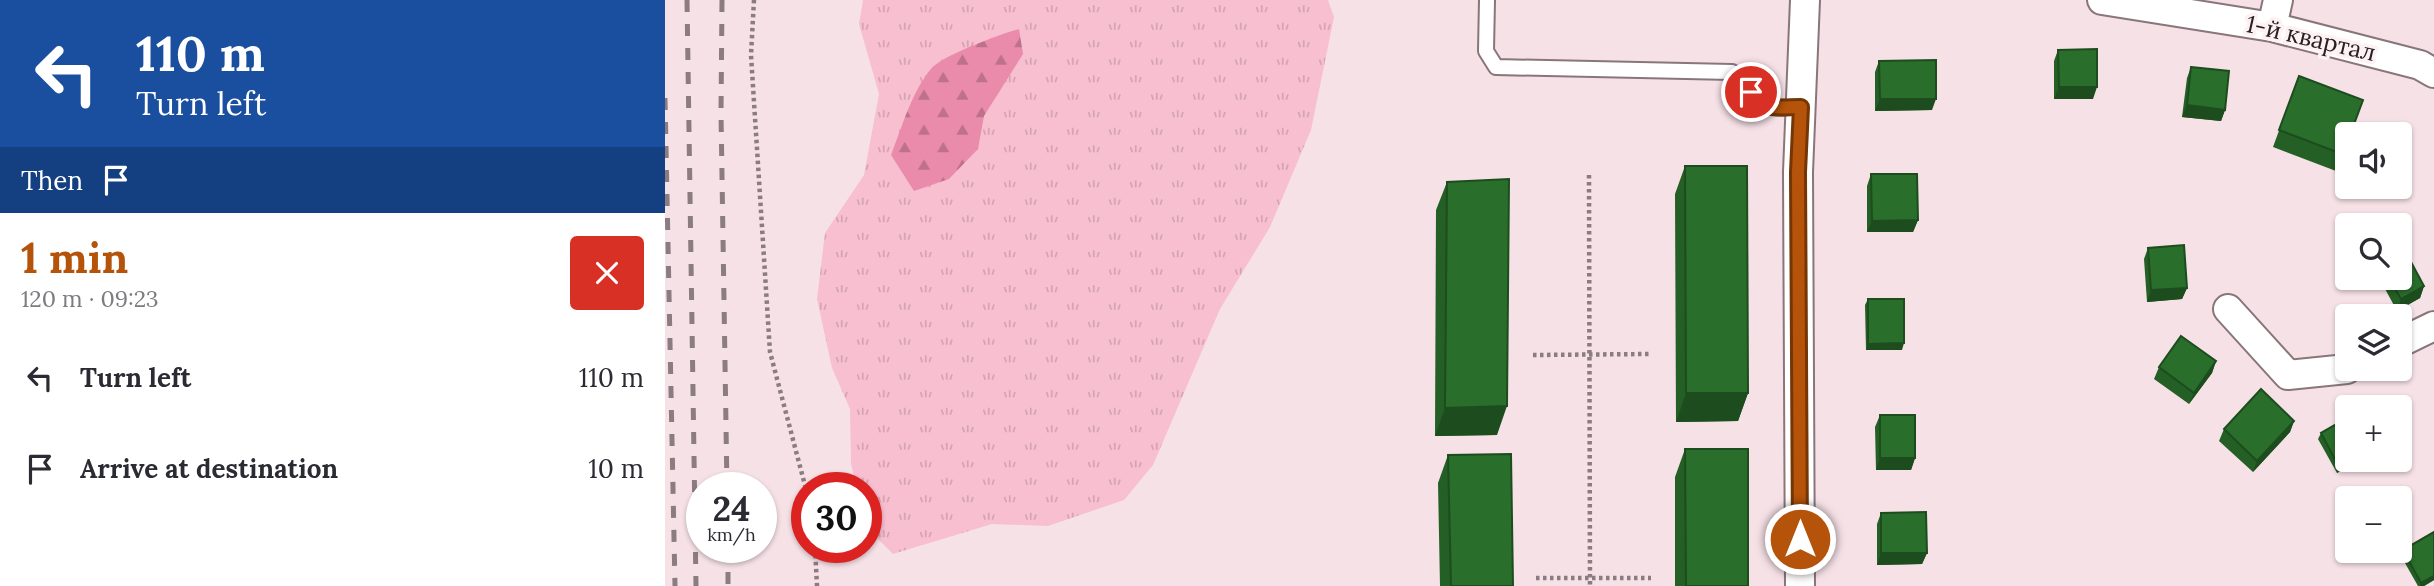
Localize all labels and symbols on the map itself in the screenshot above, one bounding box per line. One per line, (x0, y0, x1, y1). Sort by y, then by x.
street label: 1-й квартал (2243, 8, 2379, 68)
pin (1721, 62, 1781, 122)
speed limit sign: 30 (791, 472, 882, 563)
position arrow (1763, 502, 1837, 576)

